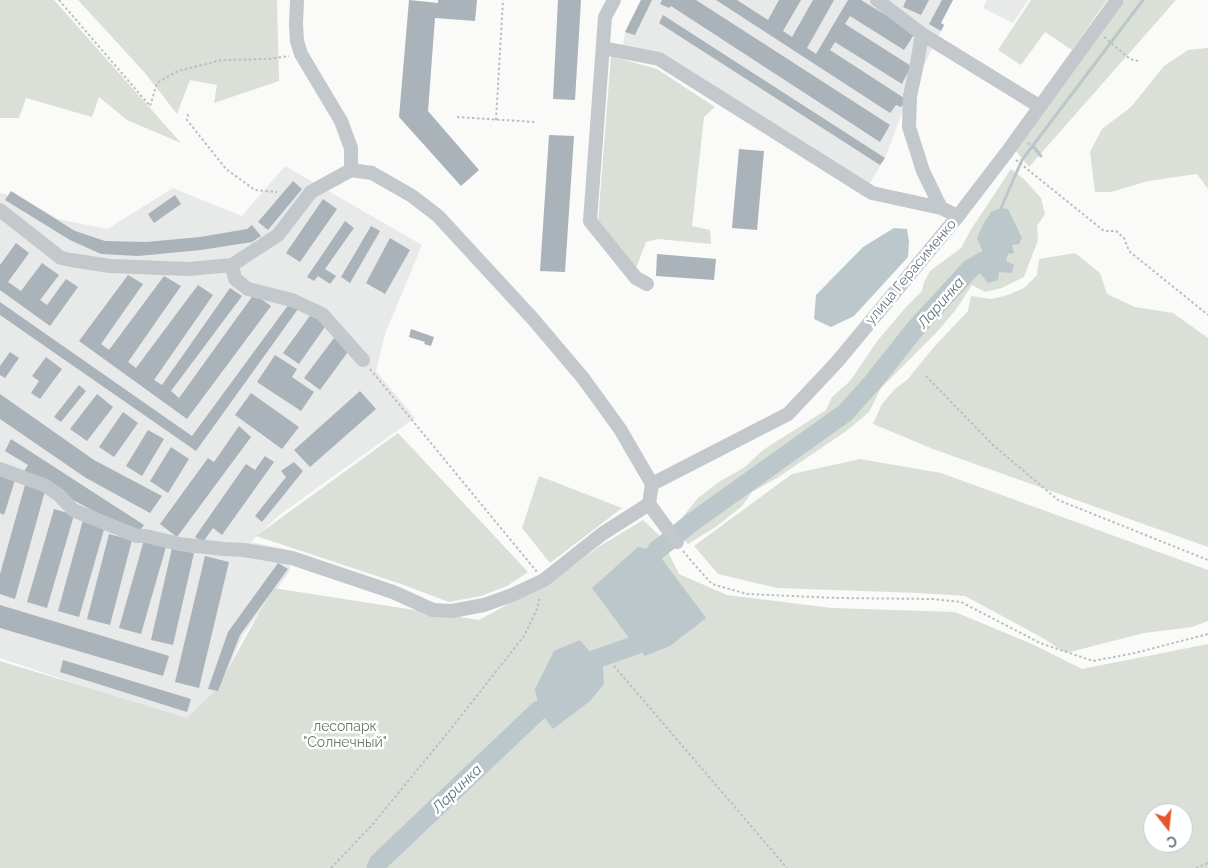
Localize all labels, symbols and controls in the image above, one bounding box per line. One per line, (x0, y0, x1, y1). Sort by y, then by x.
street label: улица Герасименко (862, 216, 960, 328)
water label: Ларинка (914, 274, 968, 332)
park label: лесопарк "Солнечный" (303, 719, 387, 752)
water label: Ларинка (428, 761, 486, 817)
north arrow (1143, 803, 1193, 853)
text: С (1165, 832, 1179, 850)

